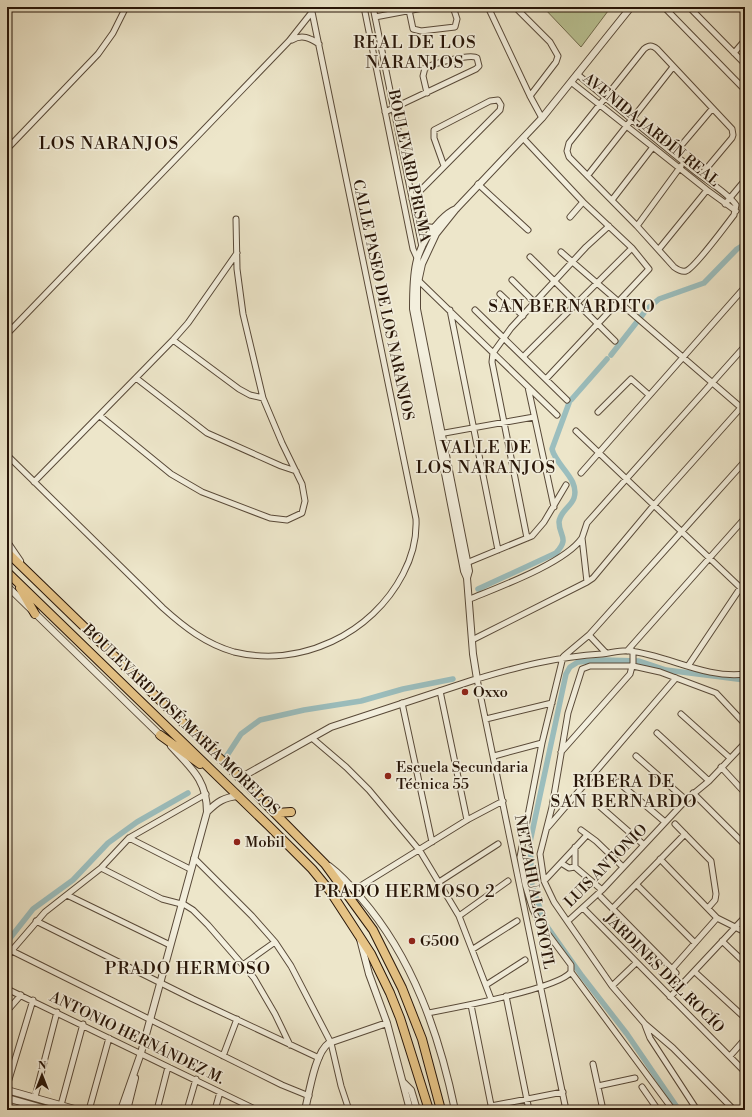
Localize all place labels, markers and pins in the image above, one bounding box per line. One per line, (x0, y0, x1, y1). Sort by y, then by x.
place label: Oxxo (473, 683, 508, 702)
marker: Oxxo (460, 687, 470, 697)
place label: Escuela Secundaria Técnica 55 (396, 758, 529, 794)
marker: Escuela Secundaria Técnica 55 (383, 771, 393, 781)
place label: Mobil (245, 833, 285, 852)
marker: Mobil (232, 837, 242, 847)
place label: G500 (420, 932, 459, 951)
marker: G500 (407, 936, 417, 946)

